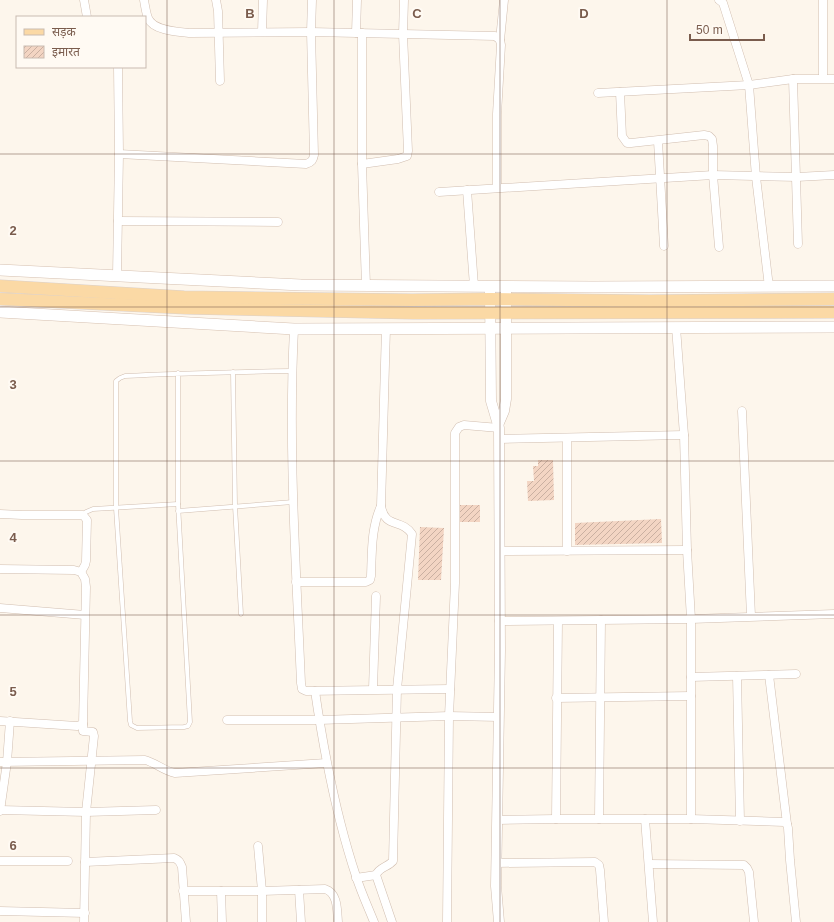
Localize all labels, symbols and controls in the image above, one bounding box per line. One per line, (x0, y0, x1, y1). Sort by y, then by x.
text: B (245, 6, 255, 21)
text: C (412, 6, 422, 21)
text: D (579, 6, 589, 21)
legend (16, 16, 146, 68)
scale bar (690, 16, 764, 42)
text: 50 m (696, 23, 723, 37)
text: सड़क (52, 25, 77, 39)
text: इमारत (52, 45, 81, 59)
text: 2 (9, 223, 17, 238)
text: 3 (9, 377, 17, 392)
text: 4 (9, 530, 17, 545)
text: 5 (9, 684, 17, 699)
text: 6 (9, 838, 17, 853)

